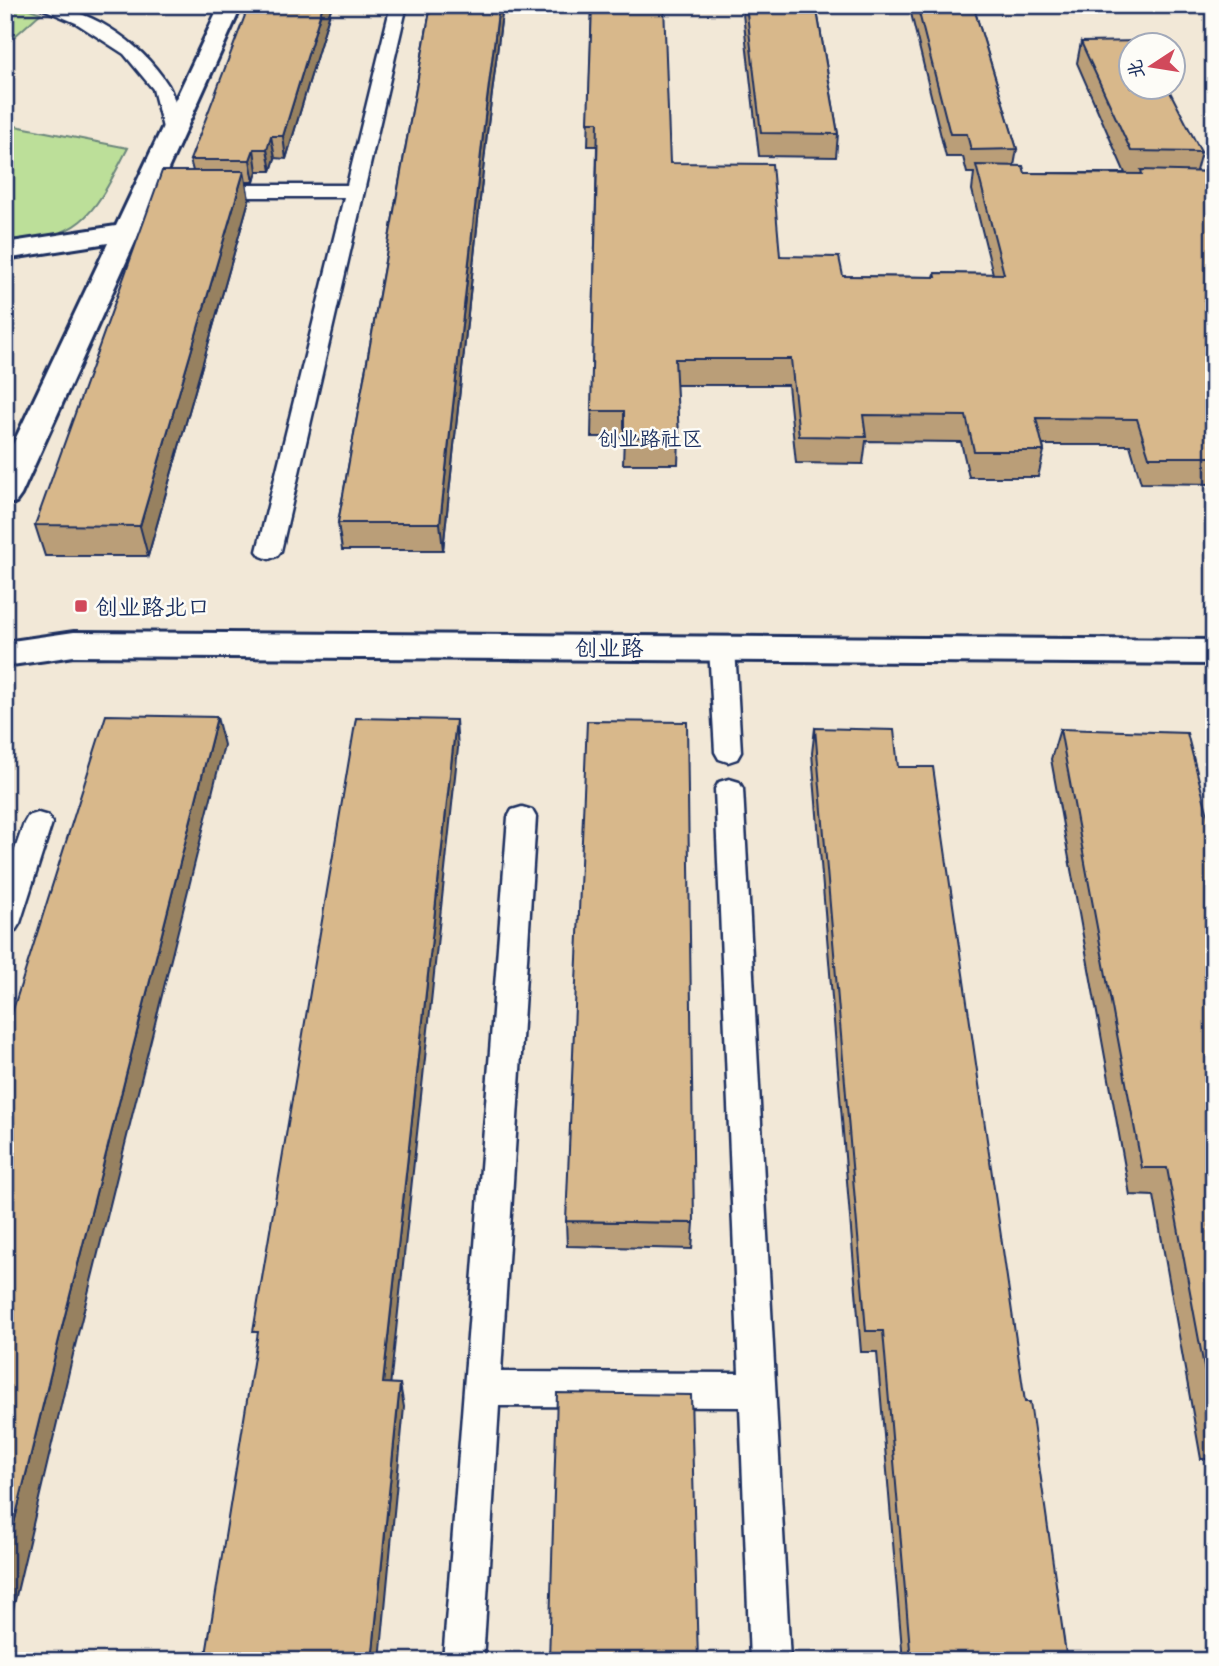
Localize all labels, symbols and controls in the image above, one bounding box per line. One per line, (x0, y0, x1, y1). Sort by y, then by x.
north arrow (1118, 32, 1188, 102)
text: 北 (1122, 58, 1149, 81)
district label: 创业路社区 (598, 425, 703, 452)
place label: 创业路北口 (95, 592, 210, 621)
marker: 创业路北口 (73, 598, 89, 614)
street label: 创业路 (575, 633, 644, 662)

